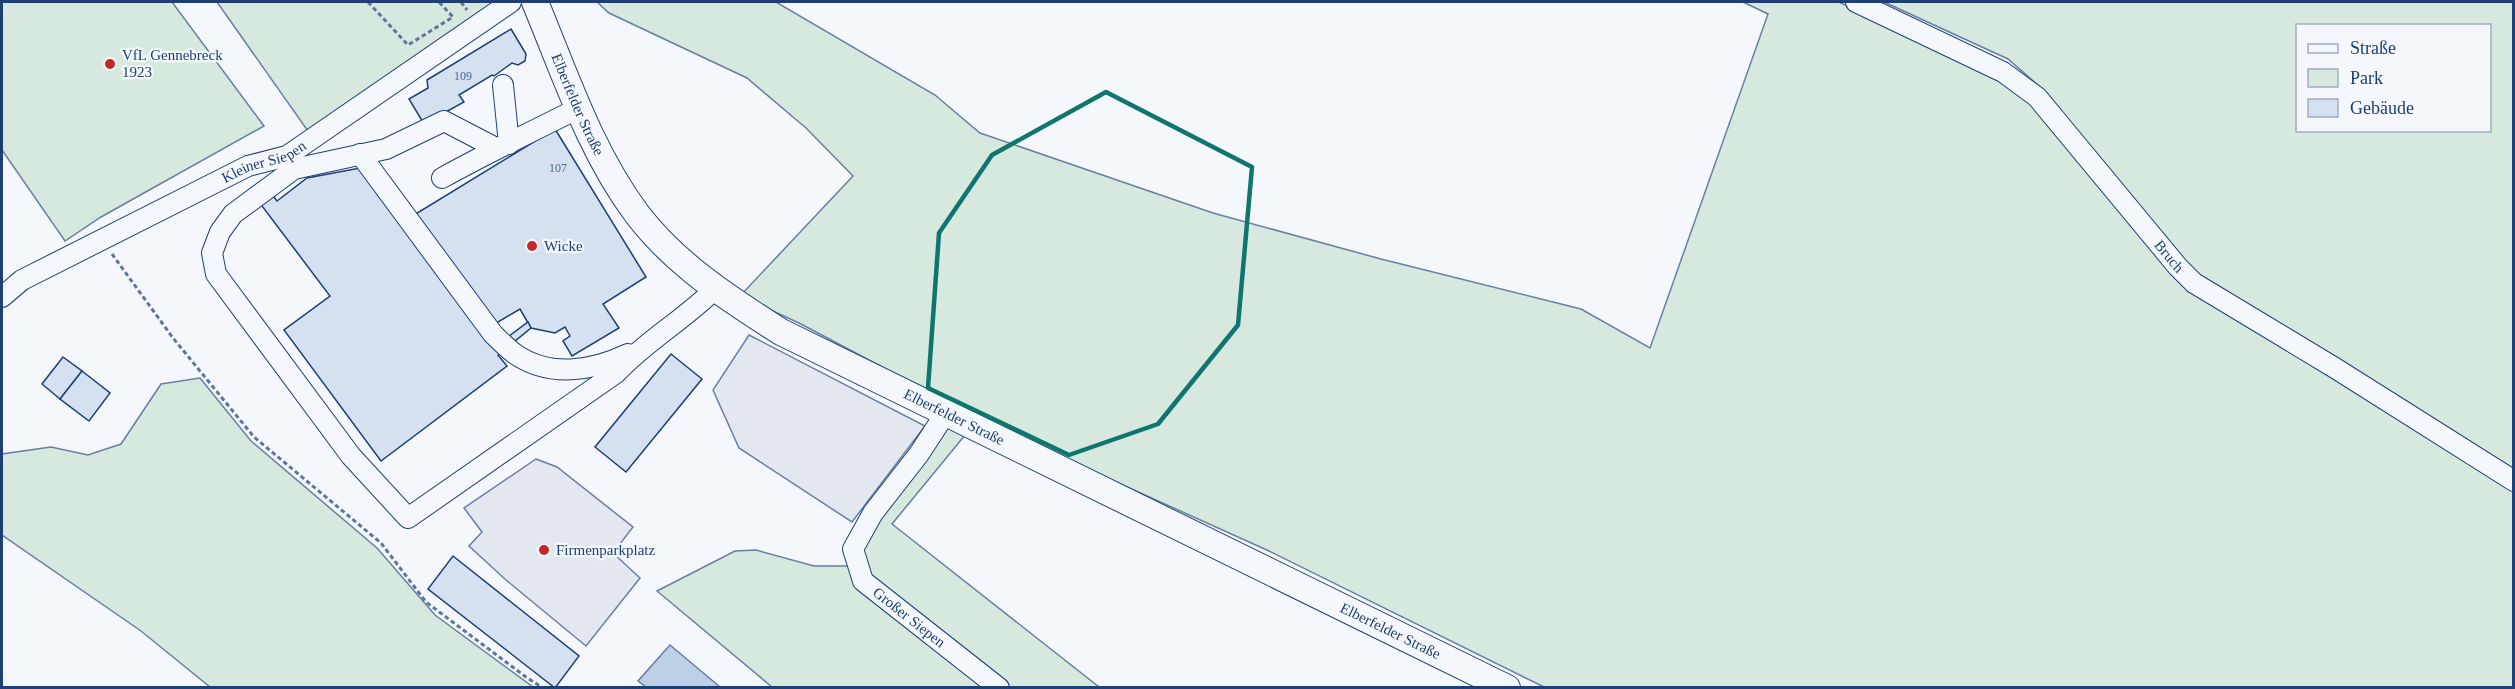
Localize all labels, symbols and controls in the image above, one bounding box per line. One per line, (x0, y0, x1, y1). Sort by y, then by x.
legend (2296, 24, 2491, 132)
text: Straße (2350, 38, 2396, 58)
place label: VfL Gennebreck 1923 (122, 47, 223, 80)
street label: Elberfelder Straße (549, 51, 607, 158)
marker: VfL Gennebreck 1923 (103, 57, 117, 71)
text: Park (2350, 68, 2383, 88)
house number: 109 (454, 69, 472, 83)
text: Gebäude (2350, 98, 2414, 118)
street label: Kleiner Siepen (219, 137, 309, 186)
house number: 107 (549, 161, 567, 175)
street label: Bruch (2151, 237, 2187, 276)
place label: Wicke (544, 238, 583, 254)
marker: Wicke (525, 239, 539, 253)
street label: Elberfelder Straße (901, 386, 1007, 448)
place label: Firmenparkplatz (556, 542, 655, 558)
marker: Firmenparkplatz (537, 543, 551, 557)
street label: Großer Siepen (870, 584, 949, 651)
street label: Elberfelder Straße (1338, 600, 1444, 662)

